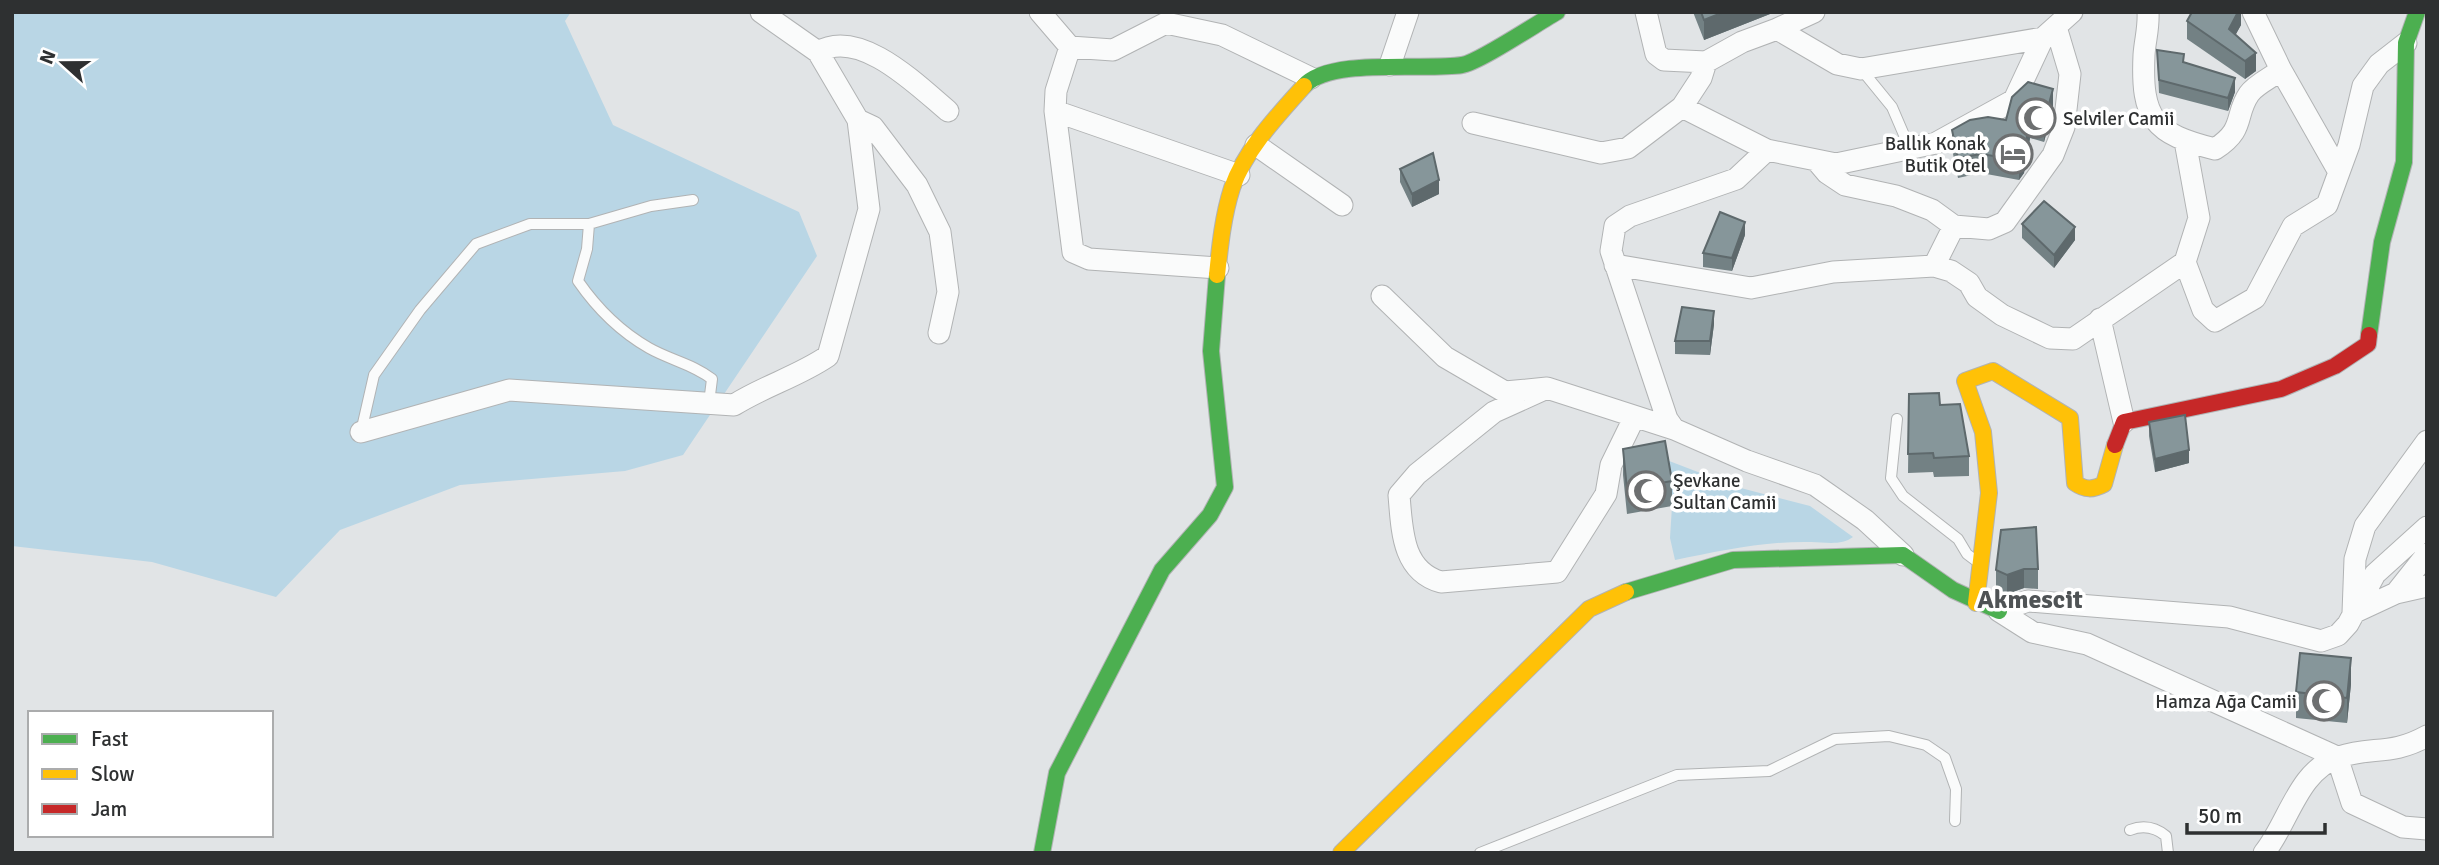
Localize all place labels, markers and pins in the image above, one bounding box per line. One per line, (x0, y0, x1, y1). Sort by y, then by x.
mosque icon: Selviler Camii (2015, 97, 2057, 139)
place label: Selviler Camii (2063, 107, 2175, 131)
place label: Ballık Konak Butik Otel (1885, 132, 1986, 178)
hotel icon: Ballık Konak Butik Otel (1992, 133, 2034, 175)
place label: Şevkane Sultan Camii (1673, 469, 1776, 515)
mosque icon: Şevkane Sultan Camii (1625, 470, 1667, 512)
mosque icon: Hamza Ağa Camii (2303, 680, 2345, 722)
place label: Hamza Ağa Camii (2155, 690, 2297, 714)

